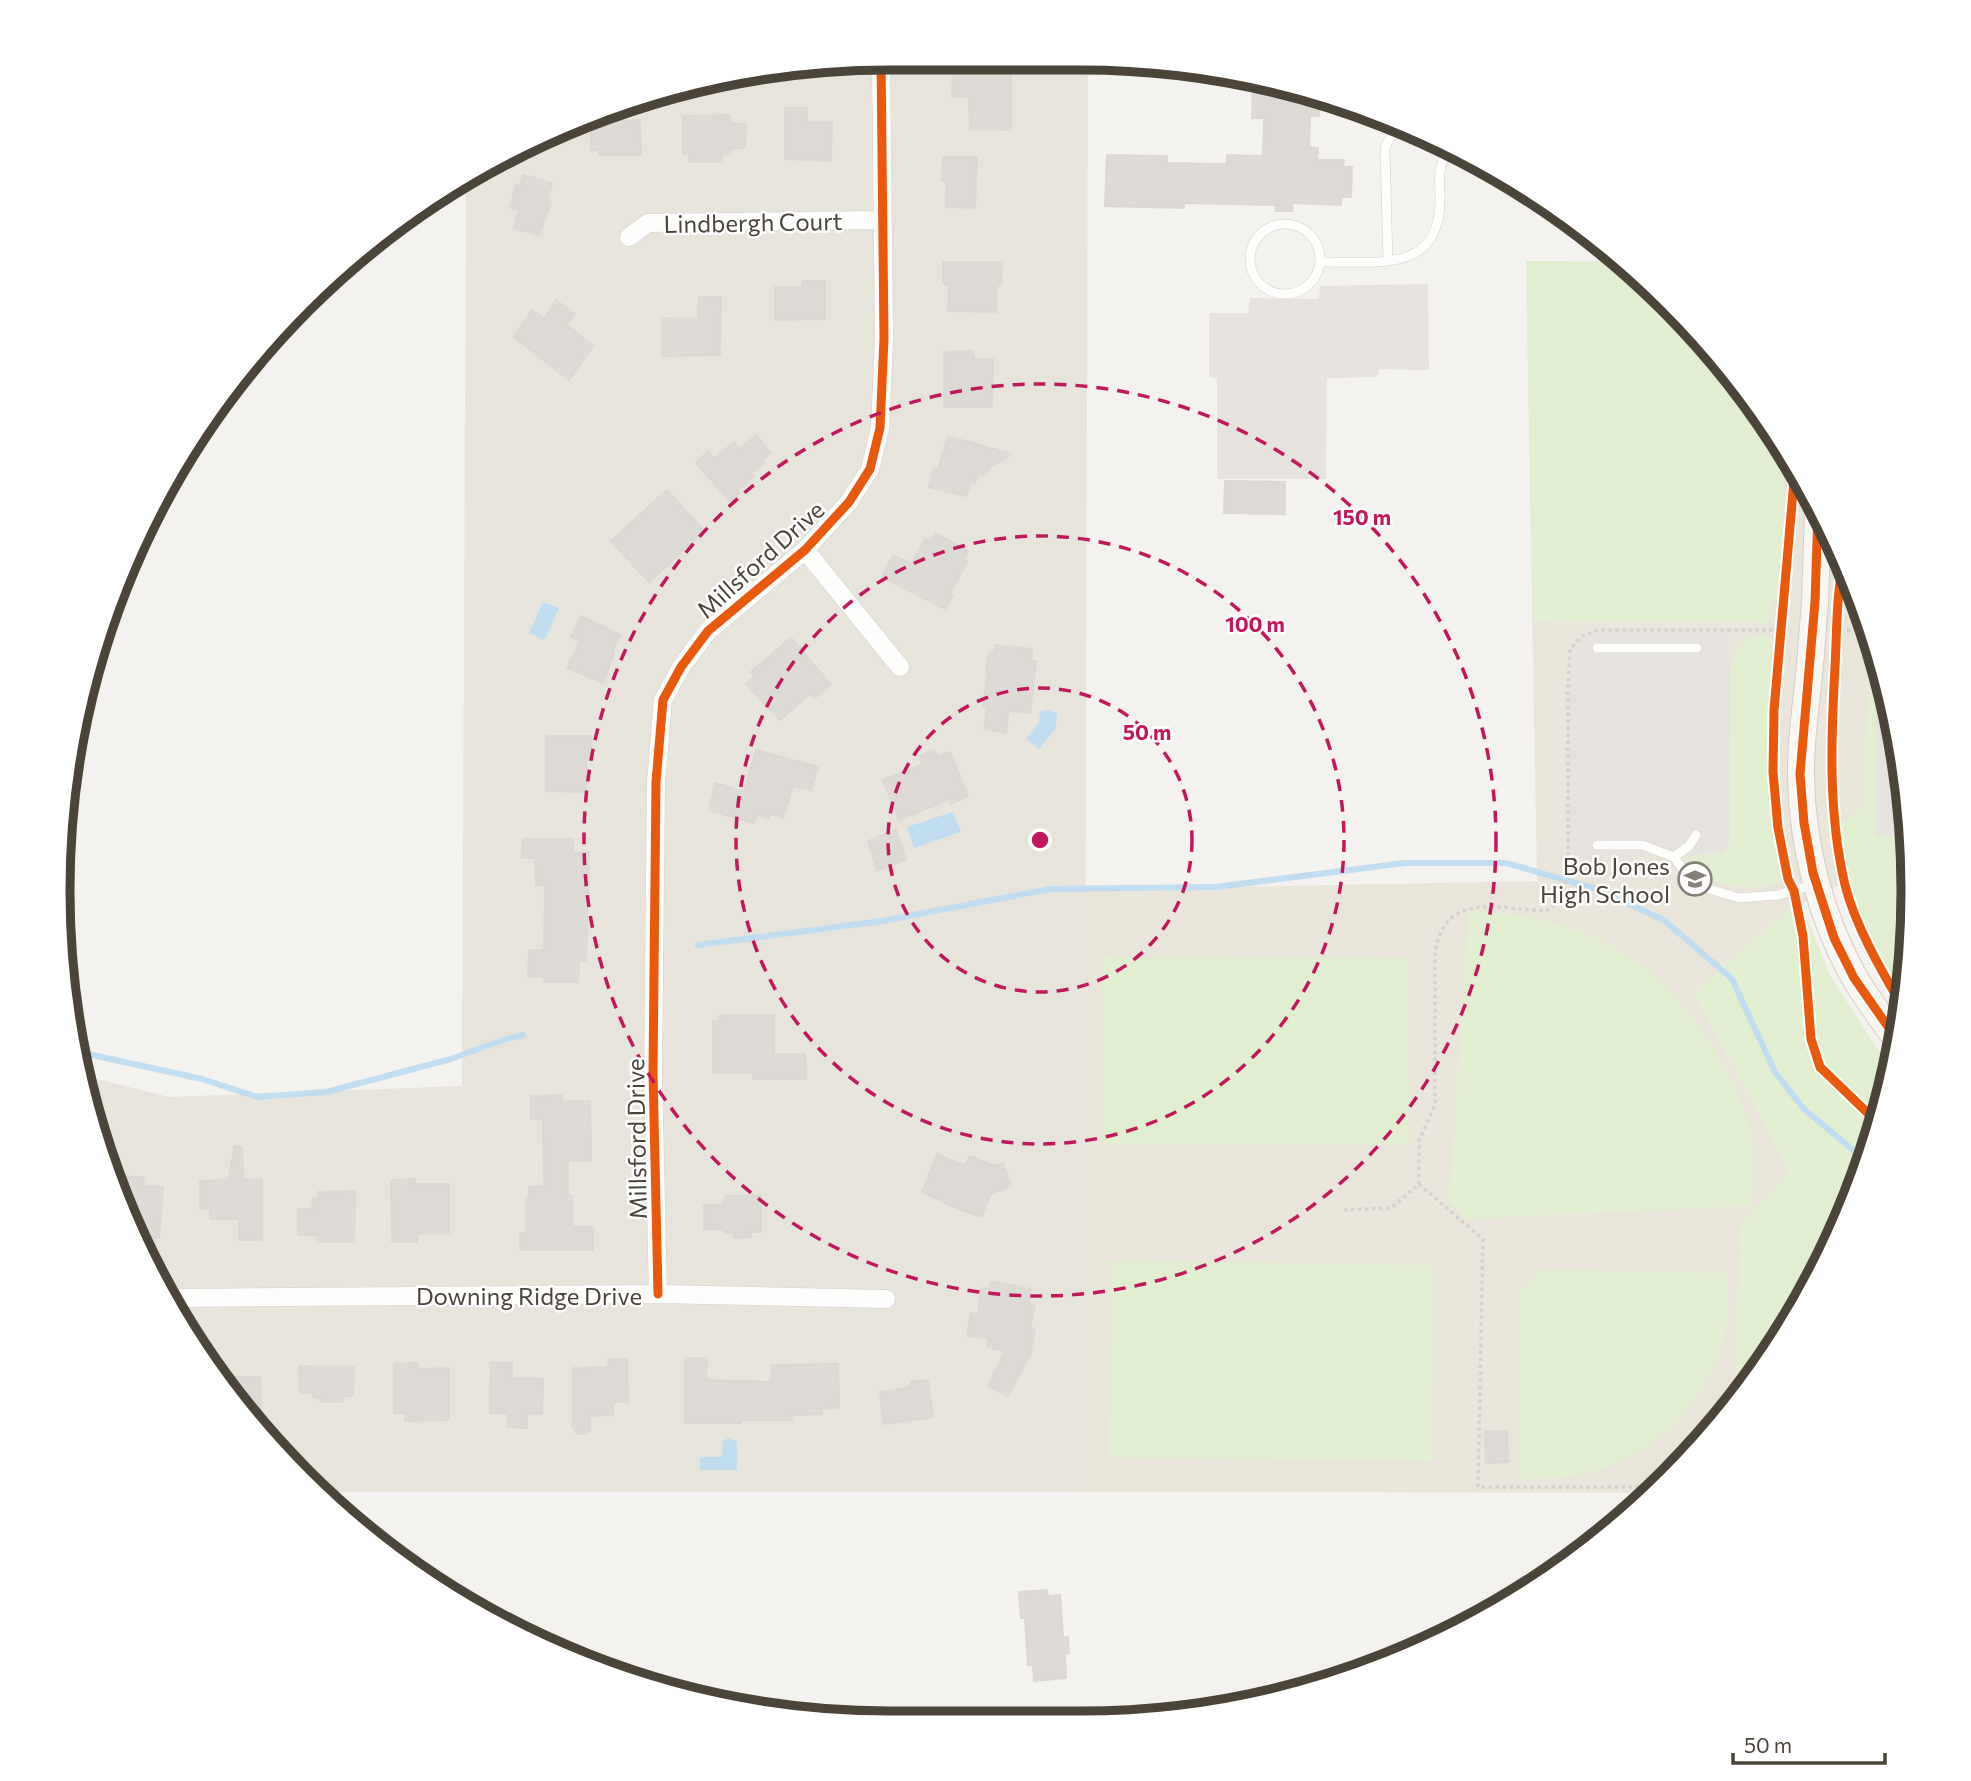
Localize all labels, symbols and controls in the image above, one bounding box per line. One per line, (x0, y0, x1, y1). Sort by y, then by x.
street label: Lindbergh Court (663, 206, 843, 238)
street label: Millsford Drive (690, 494, 830, 624)
text: 150 m (1333, 504, 1391, 529)
text: 100 m (1225, 611, 1285, 636)
text: 50 m (1123, 719, 1171, 744)
centre of rings (1028, 828, 1052, 852)
place label: Bob Jones High School (1540, 851, 1670, 908)
school or university icon: Bob Jones High School (1676, 860, 1714, 898)
street label: Millsford Drive (620, 1058, 652, 1220)
street label: Downing Ridge Drive (416, 1281, 642, 1310)
scale bar (1733, 1722, 1885, 1766)
text: 50 m (1744, 1732, 1792, 1757)

